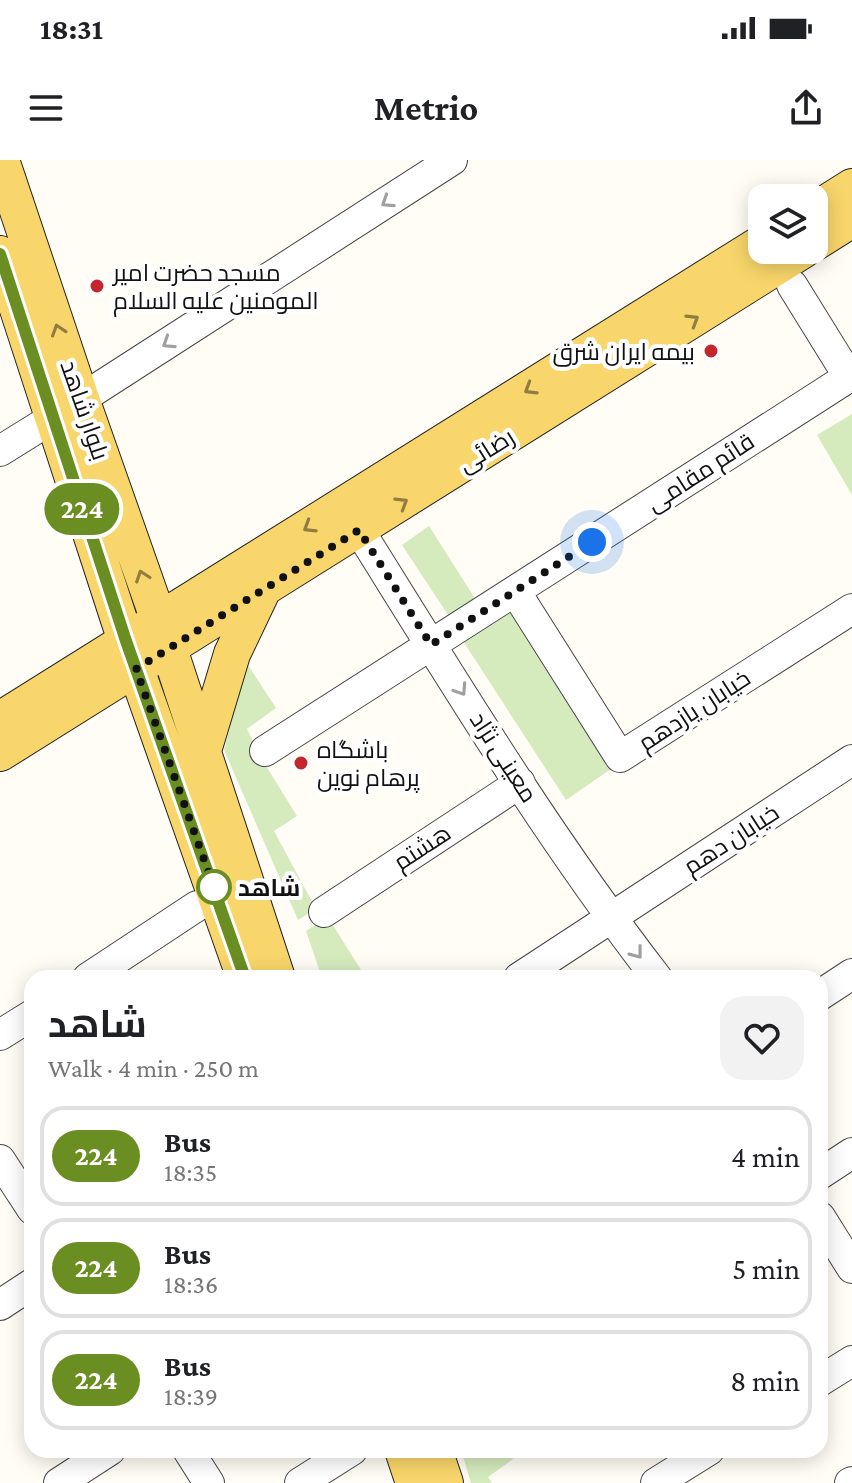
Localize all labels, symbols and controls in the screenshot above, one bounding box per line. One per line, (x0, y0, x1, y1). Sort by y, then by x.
text: 18:31 (40, 12, 103, 45)
icon: menu (24, 86, 68, 130)
icon: share (784, 86, 828, 130)
text: Metrio (374, 88, 478, 128)
map controls (748, 184, 828, 264)
button: layers (748, 184, 828, 264)
one-way arrow (381, 193, 395, 208)
place label: مسجد حضرت امیر المومنین علیه السلام (111, 259, 319, 317)
marker: مسجد حضرت امیر المومنین علیه السلام (88, 277, 106, 295)
one-way arrow (684, 314, 698, 329)
one-way arrow (51, 323, 67, 337)
one-way arrow (162, 334, 177, 349)
place label: بیمه ایران شرق (553, 338, 695, 367)
marker: بیمه ایران شرق (702, 342, 720, 360)
street label: بلوار شاهد (55, 357, 115, 463)
one-way arrow (524, 379, 539, 394)
street label: رضائی (453, 422, 519, 478)
street label: قائم مقامی (641, 427, 760, 519)
line badge: 224 (36, 483, 128, 535)
text: 224 (60, 493, 104, 524)
one-way arrow (393, 498, 408, 513)
one-way arrow (304, 517, 318, 532)
your location (572, 522, 612, 562)
one-way arrow (136, 569, 152, 583)
street label: خیابان یازدهم (633, 664, 757, 759)
one-way arrow (451, 682, 466, 696)
street label: معینی نژاد (464, 707, 543, 808)
place label: باشگاه پرهام نوین (317, 736, 420, 794)
marker: باشگاه پرهام نوین (292, 754, 310, 772)
street label: خیابان دهم (678, 798, 785, 882)
street label: هشتم (388, 819, 457, 878)
marker: شاهد (197, 870, 231, 904)
place label: شاهد (238, 874, 300, 901)
one-way arrow (628, 944, 642, 958)
button: heart (720, 996, 804, 1080)
text: شاهد (48, 1003, 147, 1045)
text: Walk · 4 min · 250 m (48, 1054, 259, 1083)
text: Bus (164, 1125, 211, 1158)
text: 224 (74, 1140, 118, 1171)
text: 4 min (731, 1140, 800, 1173)
text: 18:35 (164, 1158, 217, 1187)
text: Bus (164, 1237, 211, 1270)
text: 224 (74, 1252, 118, 1283)
text: 5 min (732, 1252, 800, 1285)
text: 18:36 (164, 1270, 218, 1299)
text: Bus (164, 1349, 211, 1382)
text: 224 (74, 1364, 118, 1395)
text: 8 min (730, 1364, 800, 1397)
text: 18:39 (164, 1382, 218, 1411)

